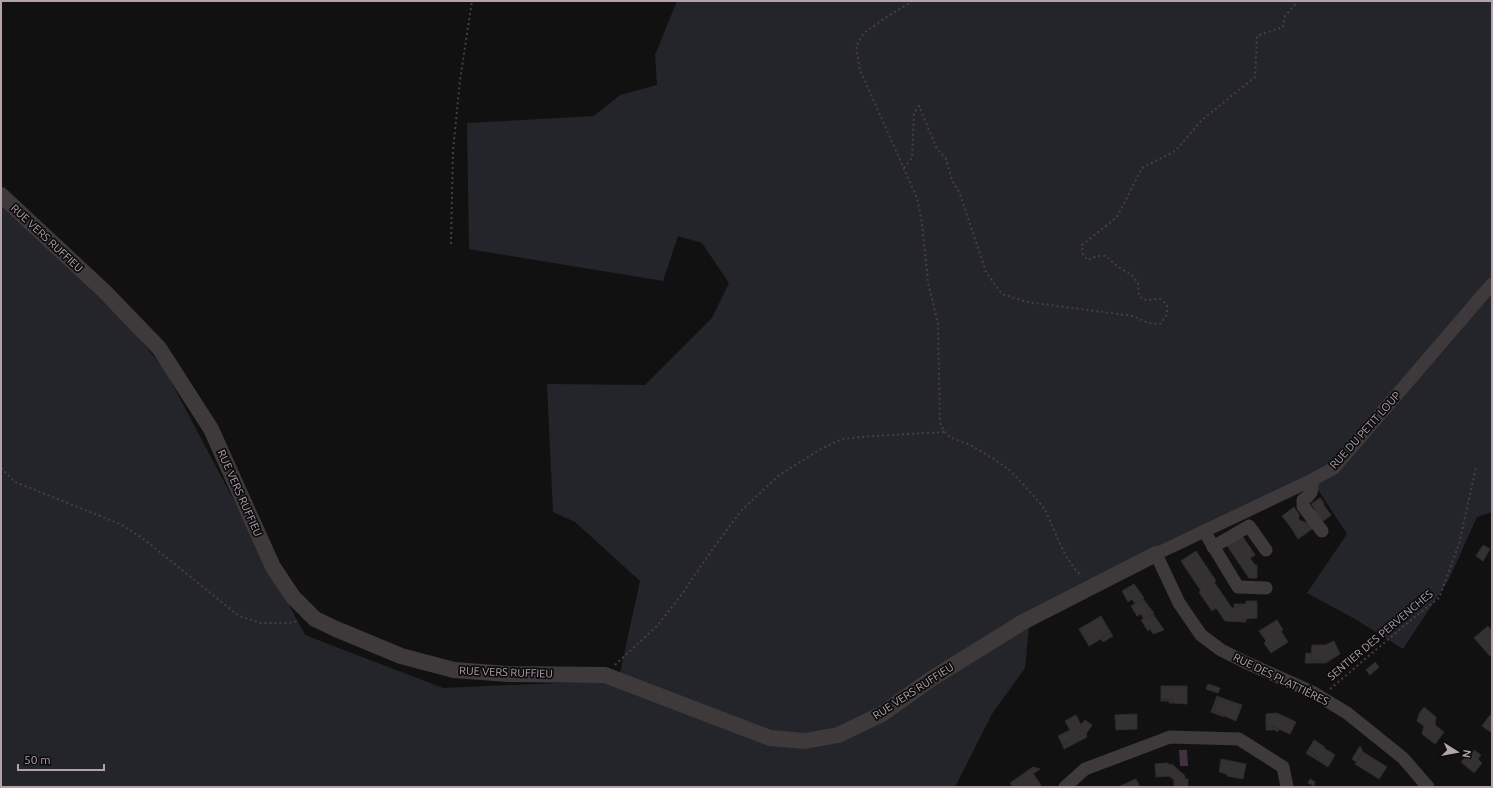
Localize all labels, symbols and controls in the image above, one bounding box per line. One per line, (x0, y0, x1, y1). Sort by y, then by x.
street label: RUE VERS RUFFIEU (9, 202, 85, 274)
street label: RUE DU PETIT LOUP (1327, 389, 1403, 471)
street label: RUE VERS RUFFIEU (215, 448, 265, 538)
street label: SENTIER DES PERVENCHES (1325, 587, 1435, 682)
street label: RUE DES PLATTIÈRES (1231, 650, 1331, 707)
street label: RUE VERS RUFFIEU (870, 660, 956, 722)
street label: RUE VERS RUFFIEU (459, 664, 553, 680)
north arrow (1437, 732, 1477, 772)
scale bar (18, 746, 104, 772)
text: N (1460, 749, 1473, 759)
text: 50 m (24, 753, 51, 766)

